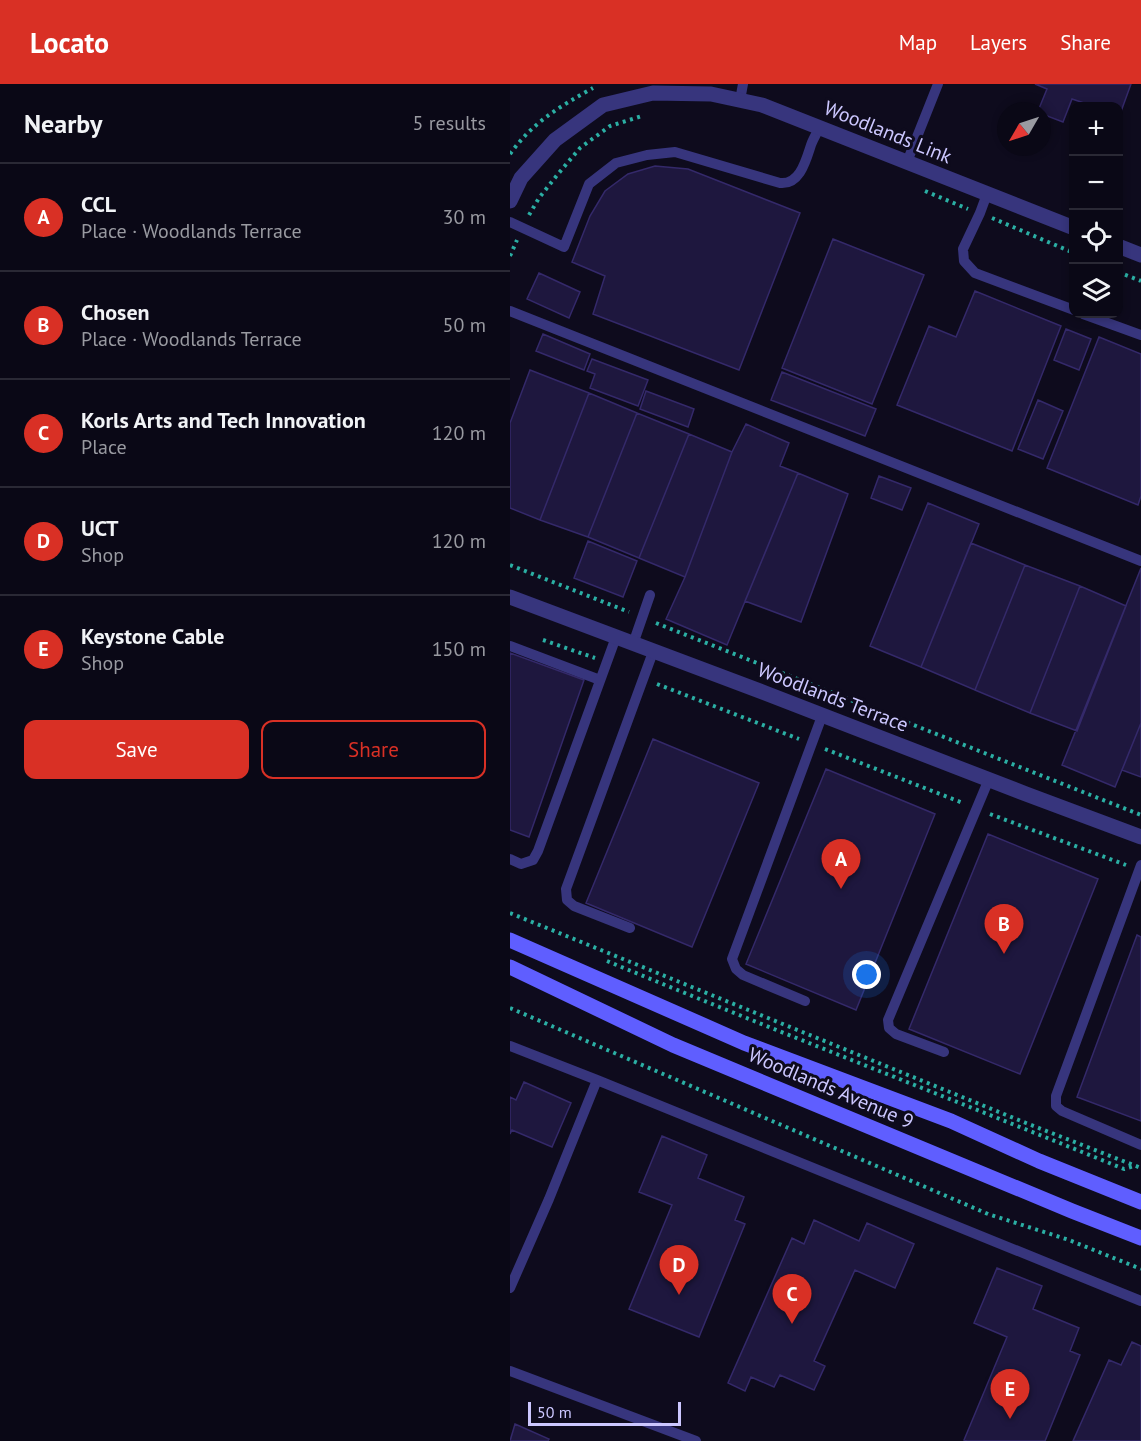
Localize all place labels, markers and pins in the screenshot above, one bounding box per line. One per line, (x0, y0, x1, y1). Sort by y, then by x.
pin: A (822, 840, 860, 889)
pin: B (984, 904, 1024, 954)
pin: D (660, 1246, 698, 1295)
pin: C (772, 1274, 812, 1324)
pin: E (990, 1370, 1030, 1419)

